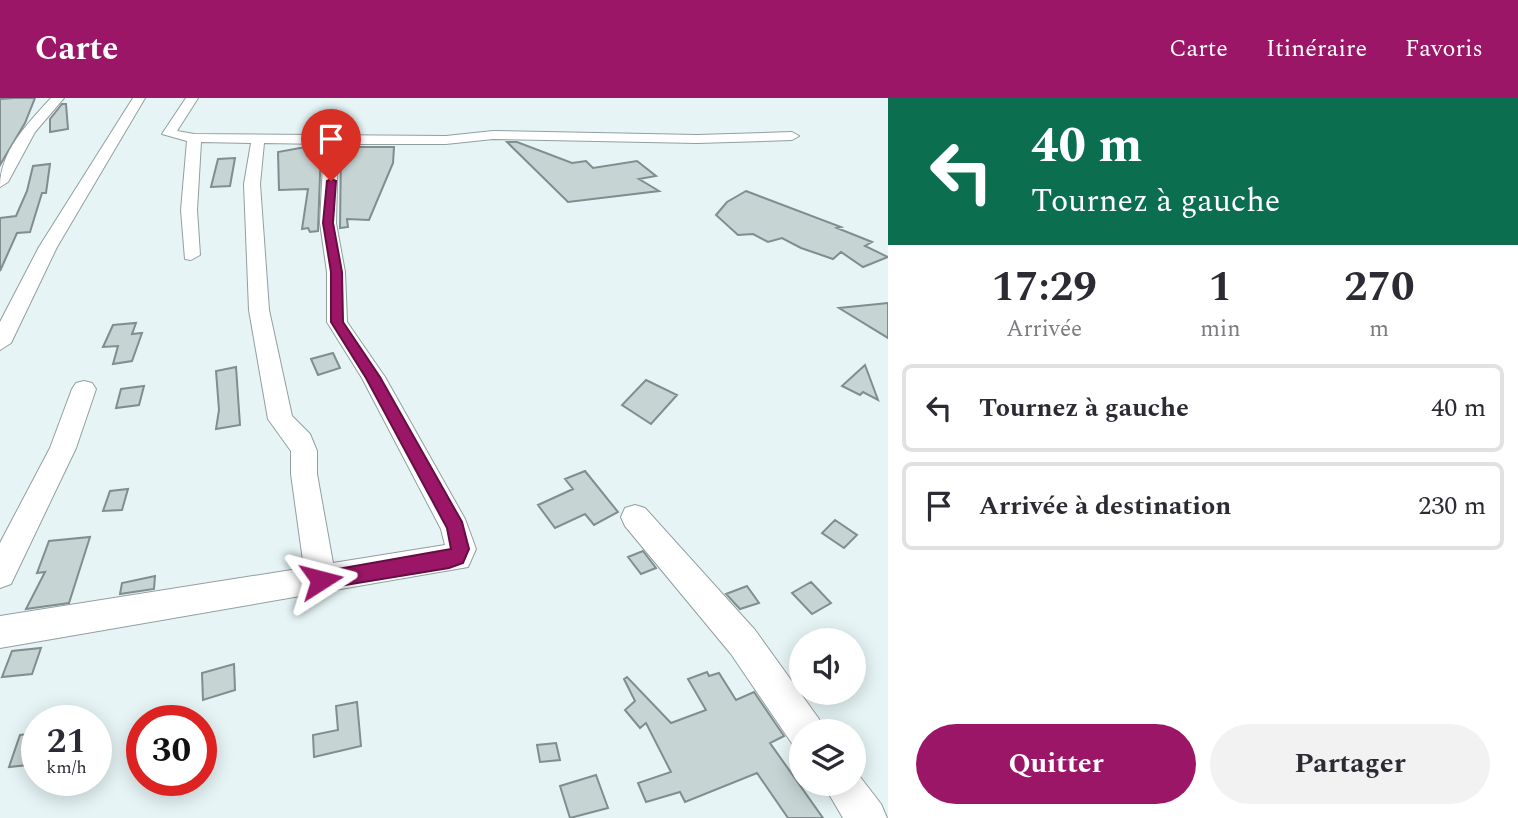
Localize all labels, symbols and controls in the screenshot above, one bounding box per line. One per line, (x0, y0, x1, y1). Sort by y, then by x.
text: Carte (35, 24, 118, 74)
text: Carte (1169, 31, 1228, 67)
text: Itinéraire (1266, 31, 1367, 67)
text: Favoris (1405, 31, 1483, 67)
pin (301, 109, 361, 181)
text: 40 m (1031, 109, 1142, 184)
icon: arrive (312, 120, 350, 158)
icon: left (916, 126, 1007, 217)
text: Tournez à gauche (1031, 177, 1280, 226)
text: 17:29 (991, 256, 1097, 319)
text: 1 (1209, 256, 1232, 319)
text: 270 (1344, 256, 1415, 319)
text: Arrivée (1006, 312, 1082, 347)
text: min (1200, 312, 1241, 347)
text: m (1369, 312, 1389, 347)
text: Tournez à gauche (979, 388, 1189, 428)
text: 40 m (1431, 388, 1486, 428)
icon: left (920, 389, 958, 427)
text: Arrivée à destination (979, 486, 1231, 526)
text: 230 m (1418, 486, 1486, 526)
icon: arrive (920, 487, 958, 525)
position arrow (284, 543, 358, 617)
map controls (789, 628, 866, 796)
button: sound (789, 628, 866, 705)
speed limit sign: 30 (126, 705, 217, 796)
text: 21 (47, 715, 86, 768)
button: layers (789, 719, 866, 796)
button: Quitter (916, 724, 1196, 804)
button: Partager (1210, 724, 1490, 804)
text: km/h (46, 754, 87, 781)

